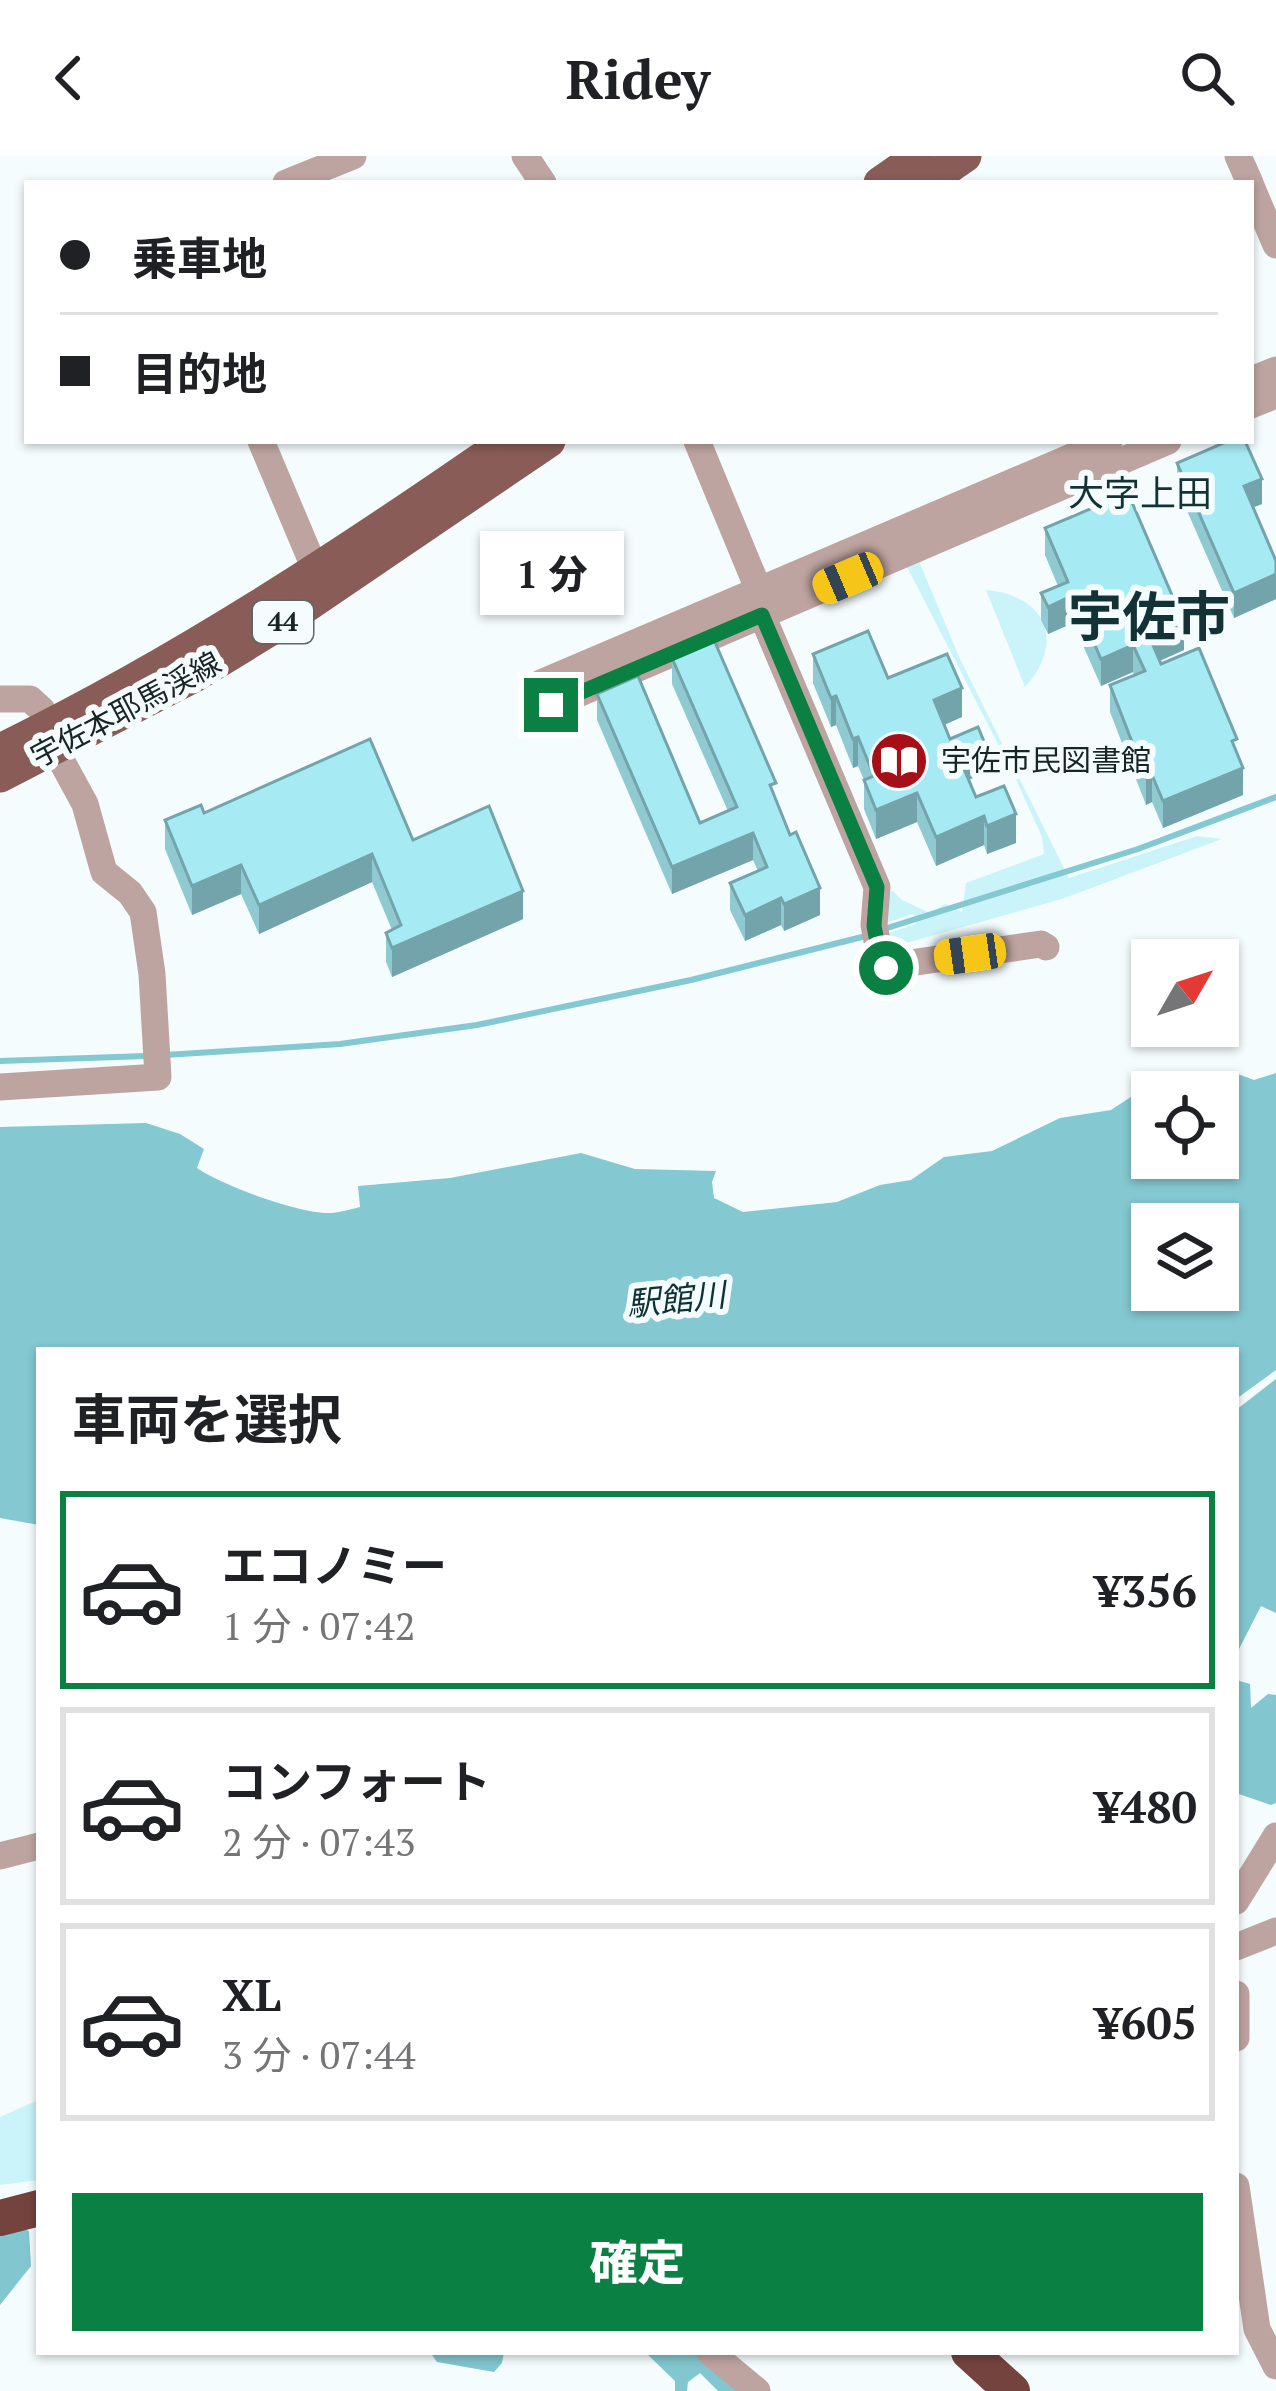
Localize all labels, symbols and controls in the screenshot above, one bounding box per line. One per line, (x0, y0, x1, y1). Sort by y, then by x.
text: Ridey (566, 43, 710, 114)
icon: back (36, 45, 102, 111)
icon: search (1174, 45, 1240, 111)
text: 乗車地 (132, 228, 267, 288)
text: 目的地 (132, 343, 267, 403)
district label: 大字上田 (1068, 469, 1212, 516)
callout: 1 分 (479, 531, 623, 615)
text: 1 分 (516, 547, 588, 599)
car (808, 547, 888, 609)
district label: 宇佐市 (1068, 580, 1230, 651)
road number: 44 (253, 601, 313, 643)
street label: 宇佐本耶馬渓線 (23, 642, 228, 776)
route end (524, 678, 578, 732)
library icon: 宇佐市民図書館 (868, 730, 930, 792)
place label: 宇佐市民図書館 (941, 740, 1151, 780)
car (932, 931, 1008, 977)
north arrow (1131, 939, 1239, 1047)
map controls (1131, 939, 1239, 1311)
route start (859, 941, 913, 995)
button: locate (1131, 1071, 1239, 1179)
button: layers (1131, 1203, 1239, 1311)
water label: 駅館川 (624, 1272, 730, 1325)
text: 車両を選択 (72, 1383, 342, 1454)
text: エコノミー (222, 1535, 447, 1595)
icon: car (78, 1536, 186, 1644)
text: ¥356 (1095, 1560, 1197, 1620)
text: 1 分 · 07:42 (222, 1599, 415, 1651)
text: コンフォート (222, 1751, 491, 1811)
icon: car (78, 1752, 186, 1860)
text: ¥480 (1095, 1776, 1197, 1836)
text: 2 分 · 07:43 (222, 1815, 415, 1867)
text: XL (222, 1964, 281, 2024)
icon: car (78, 1968, 186, 2076)
text: ¥605 (1095, 1992, 1197, 2052)
text: 3 分 · 07:44 (222, 2028, 415, 2080)
button: 確定 (72, 2193, 1203, 2331)

